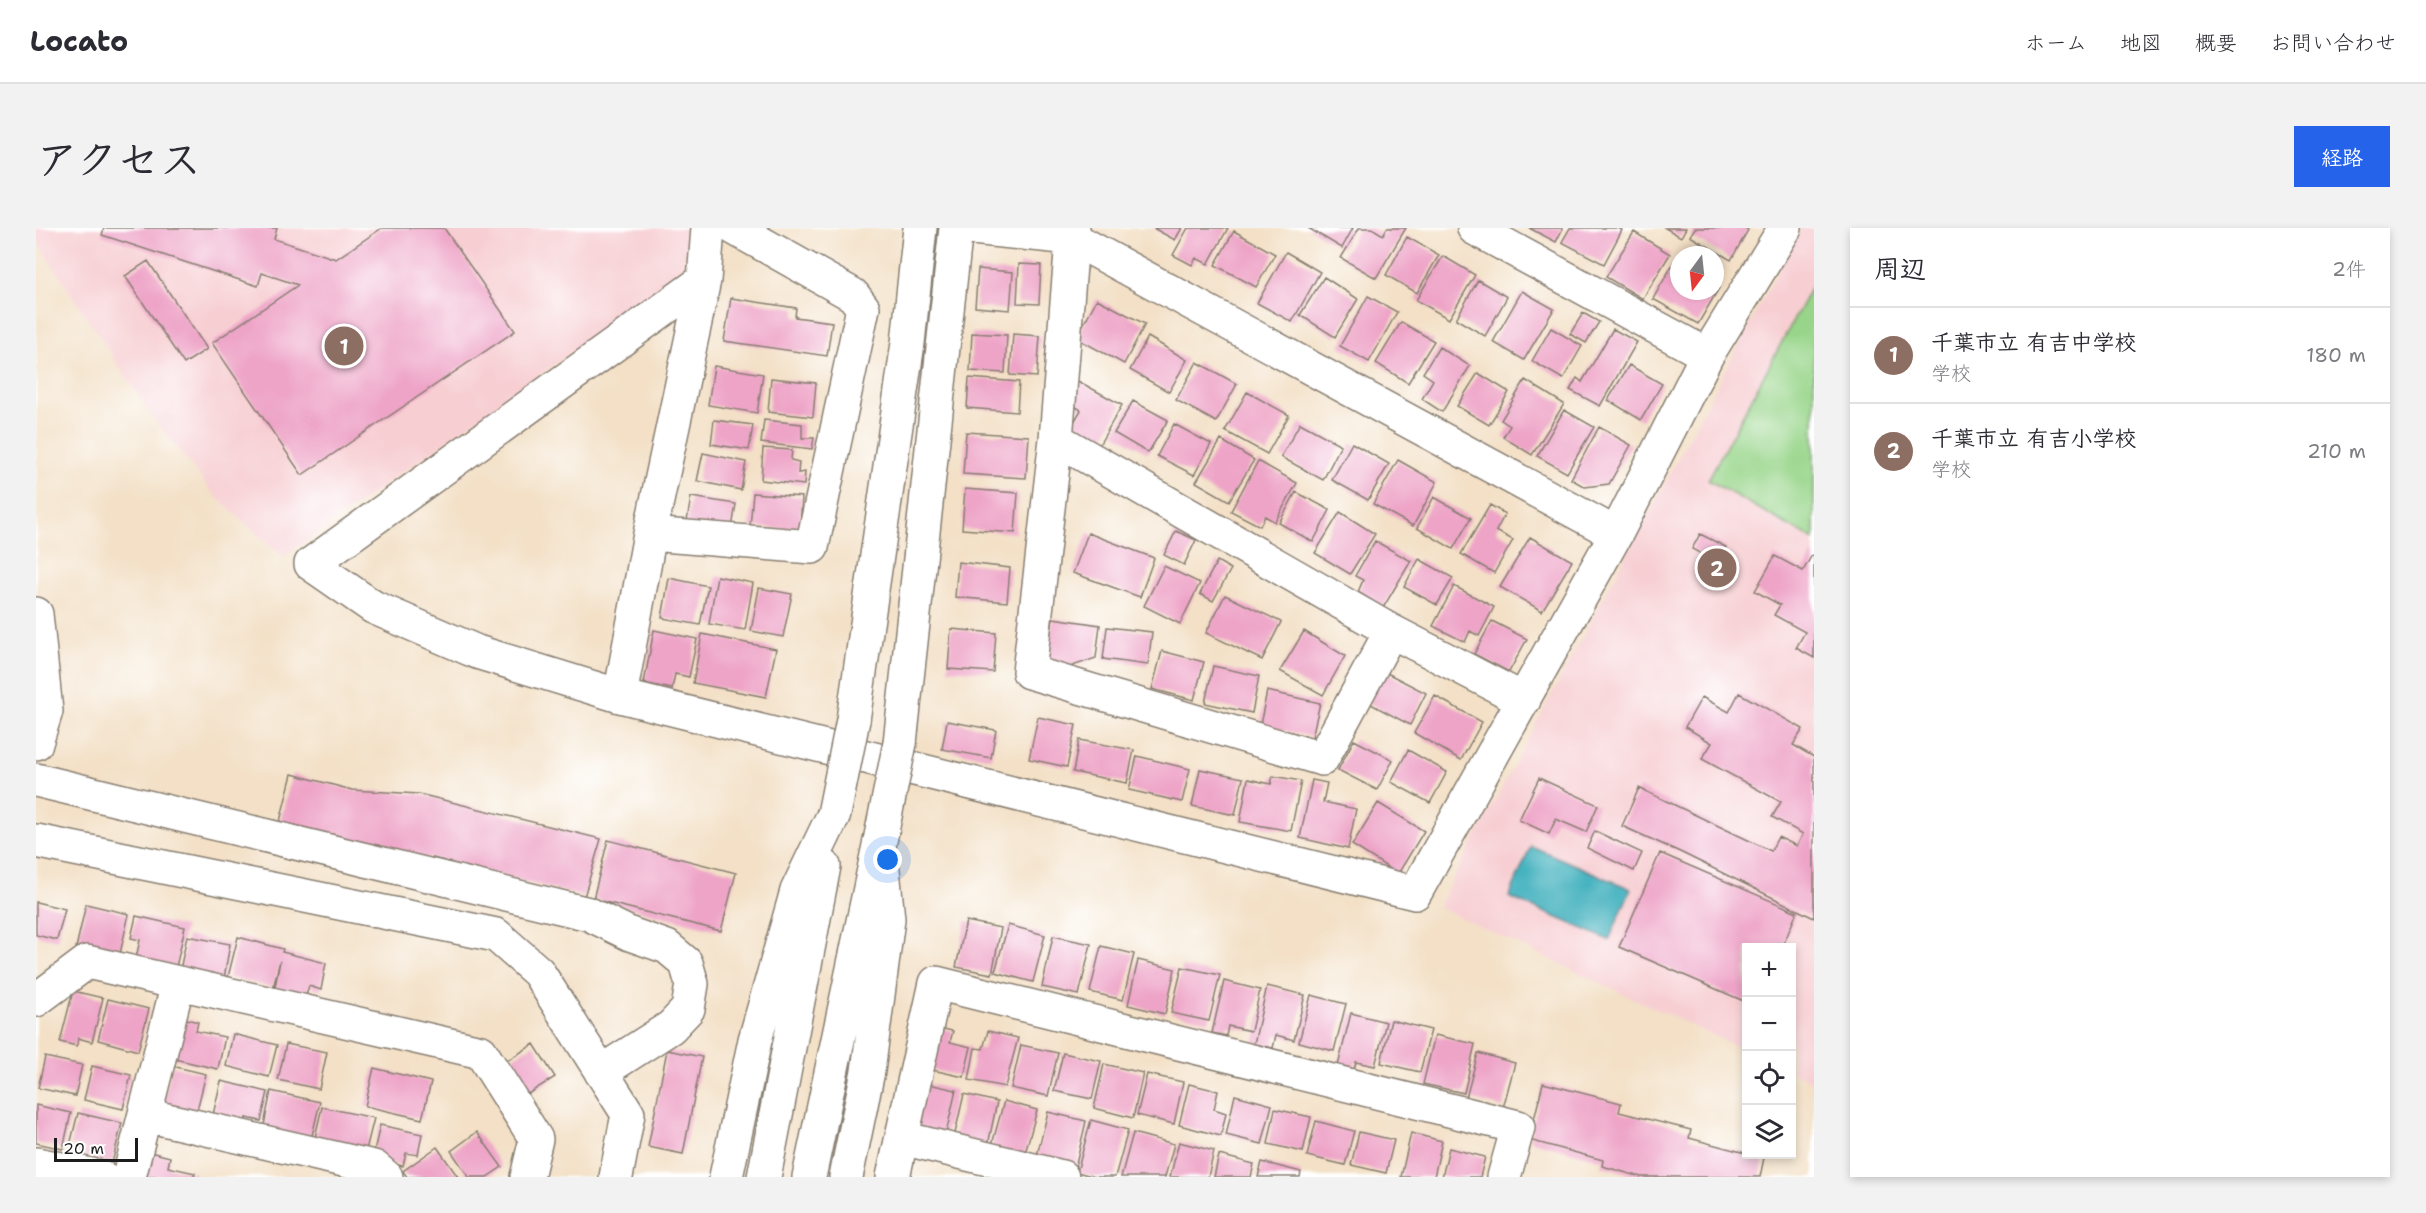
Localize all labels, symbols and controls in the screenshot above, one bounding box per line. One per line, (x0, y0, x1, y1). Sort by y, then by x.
text: Locato (30, 22, 128, 60)
text: ホーム (2025, 29, 2087, 57)
text: 地図 (2120, 29, 2162, 57)
text: 概要 (2195, 29, 2237, 57)
text: お問い合わせ (2270, 29, 2396, 57)
button: 経路 (2294, 126, 2390, 187)
text: アクセス (36, 131, 201, 187)
north arrow (1670, 246, 1724, 300)
text: 周辺 (1874, 251, 1926, 286)
text: 2件 (2332, 256, 2366, 282)
pin: 1 (324, 324, 364, 368)
text: 千葉市立 有吉中学校 (1931, 328, 2137, 357)
text: 1 (1889, 342, 1898, 368)
text: 180 m (2306, 342, 2366, 368)
text: 学校 (1931, 360, 1971, 386)
text: 千葉市立 有吉小学校 (1931, 424, 2137, 453)
text: 2 (1887, 438, 1901, 464)
text: 210 m (2307, 438, 2366, 464)
text: 学校 (1931, 456, 1971, 482)
pin: 2 (1698, 546, 1736, 590)
your location (873, 845, 902, 874)
map controls (1742, 943, 1796, 1159)
button: + (1742, 943, 1796, 997)
button: − (1742, 997, 1796, 1051)
button: locate (1742, 1051, 1796, 1105)
button: layers (1742, 1105, 1796, 1159)
scale bar (54, 1135, 138, 1162)
text: 20 m (63, 1138, 104, 1159)

